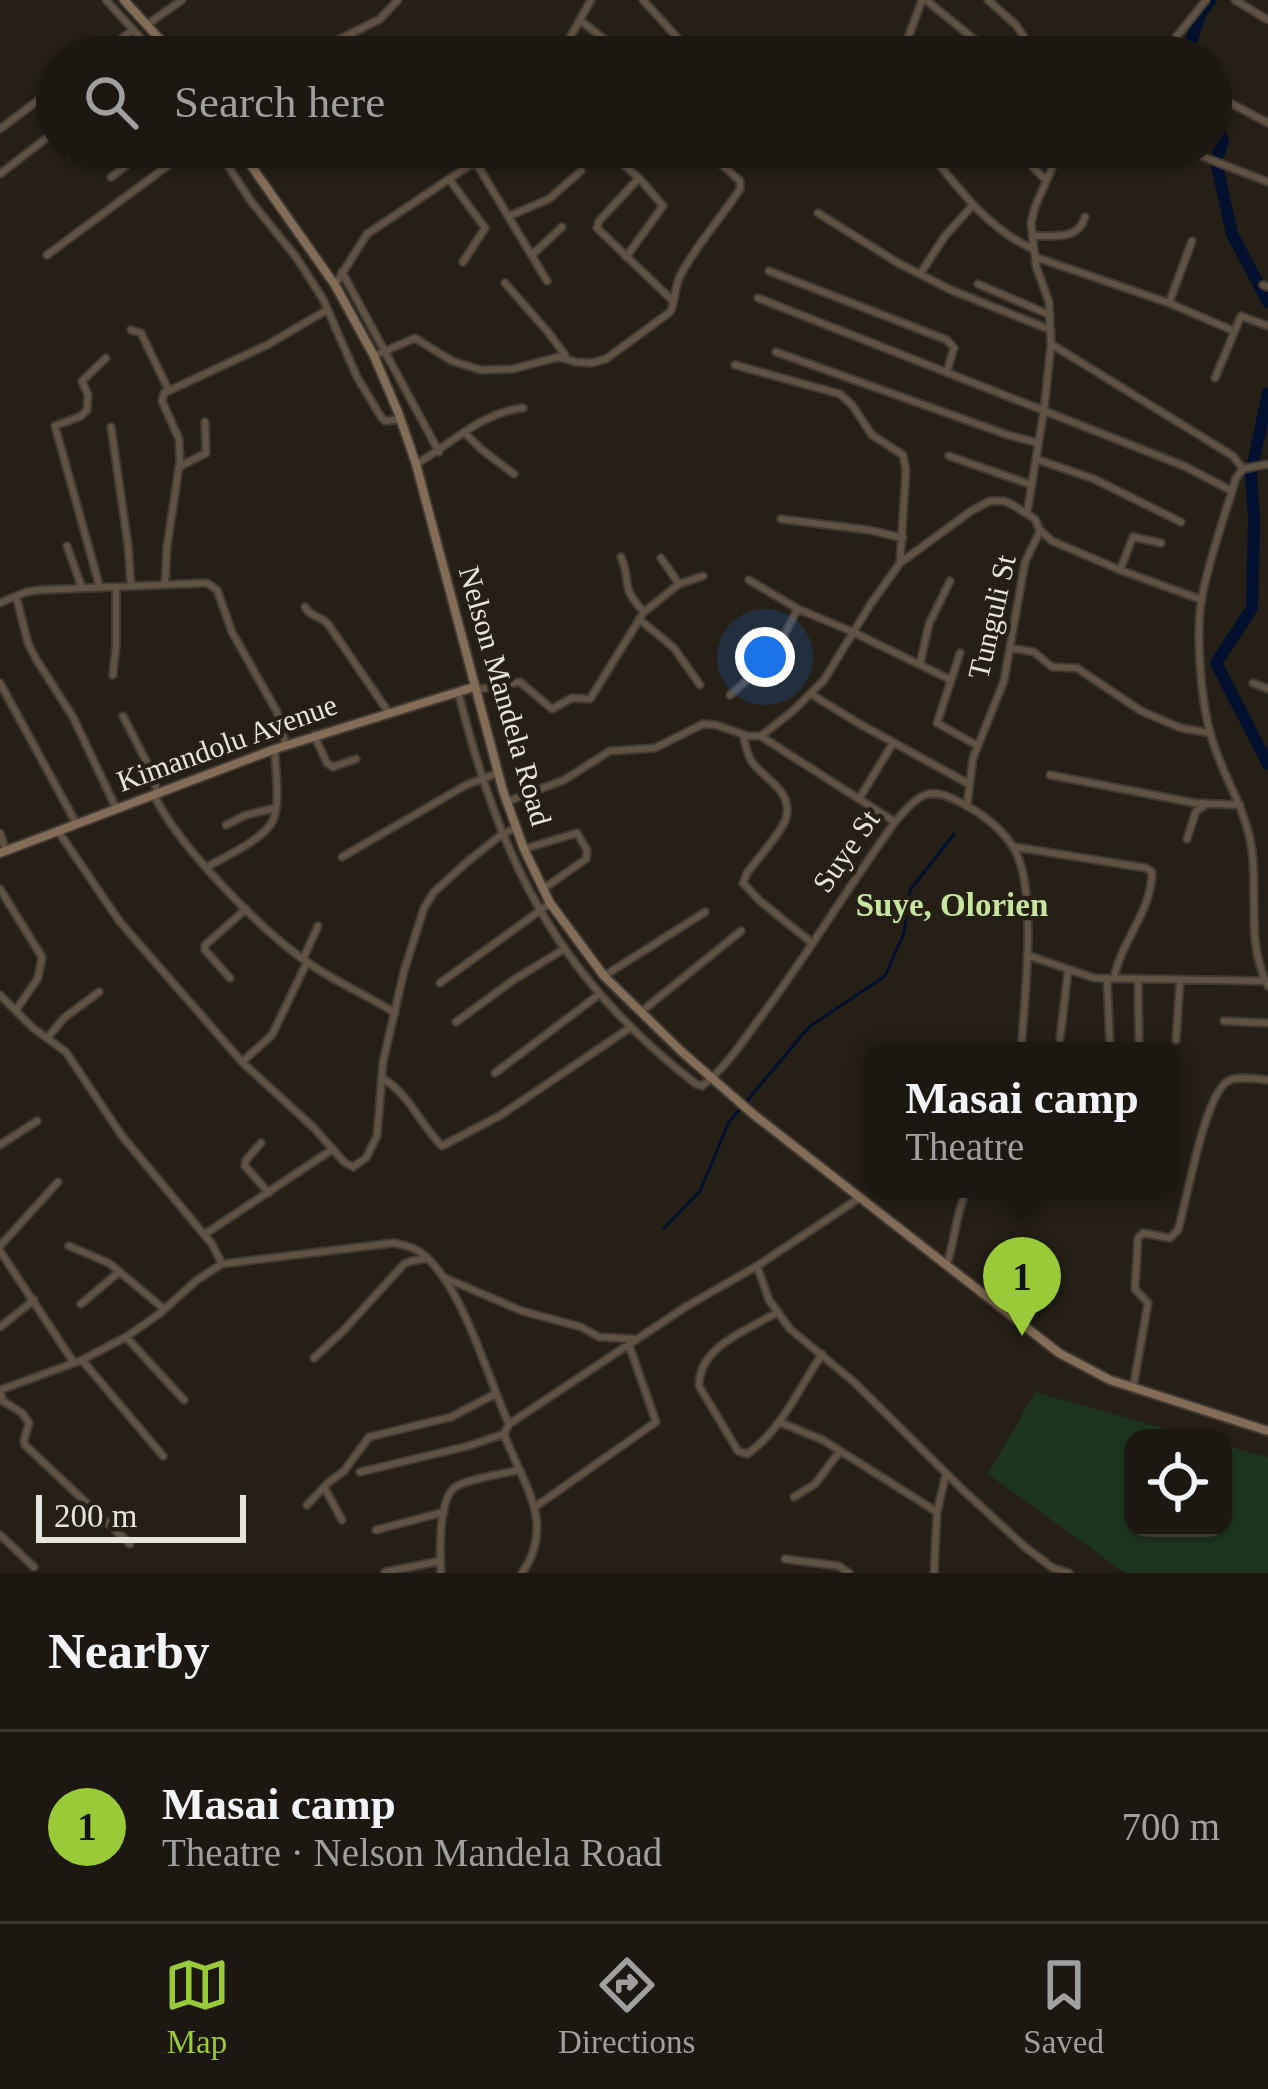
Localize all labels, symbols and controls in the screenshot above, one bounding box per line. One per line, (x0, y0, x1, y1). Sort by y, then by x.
search box (36, 36, 1232, 168)
icon: search (78, 69, 144, 135)
text: Search here (174, 77, 385, 127)
street label: Tunguli St (961, 551, 1022, 682)
street label: Nelson Mandela Road (453, 562, 558, 829)
your location (735, 627, 795, 687)
street label: Kimandolu Avenue (112, 687, 341, 798)
street label: Suye St (806, 803, 886, 898)
district label: Suye, Olorien (856, 887, 1048, 923)
popup (863, 1042, 1181, 1198)
text: Masai camp (905, 1073, 1139, 1123)
text: Theatre (905, 1125, 1024, 1168)
pin: 1 (983, 1237, 1061, 1336)
map controls (1124, 1429, 1232, 1537)
button: locate (1124, 1429, 1232, 1537)
scale bar (36, 1489, 246, 1542)
text: 200 m (54, 1498, 137, 1534)
text: Nearby (48, 1623, 209, 1679)
text: Masai camp (162, 1779, 396, 1829)
text: 1 (77, 1805, 97, 1848)
text: 700 m (1121, 1805, 1220, 1848)
text: Theatre · Nelson Mandela Road (162, 1831, 662, 1874)
tab: Map (164, 1952, 230, 2061)
tab: Directions (558, 1952, 695, 2061)
tab: Saved (1023, 1952, 1104, 2061)

